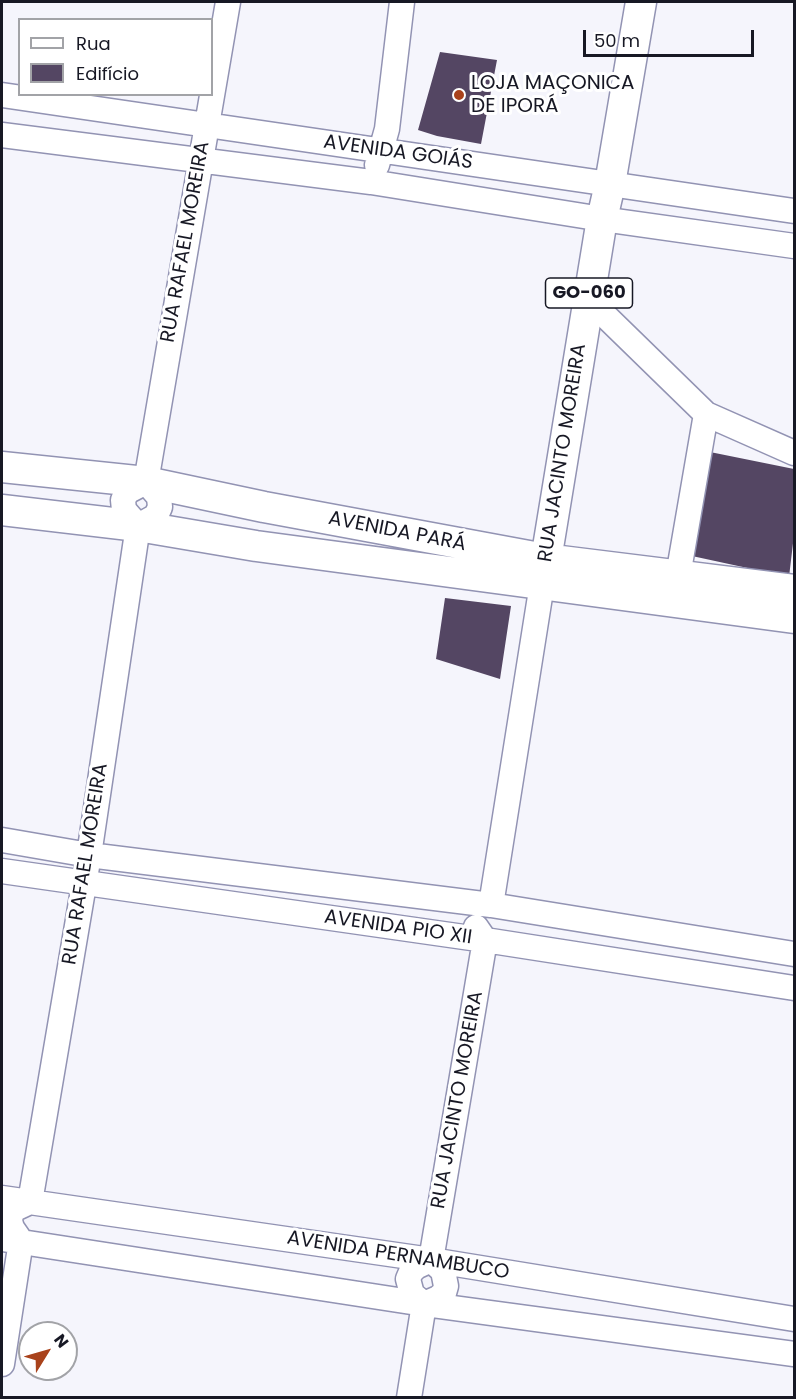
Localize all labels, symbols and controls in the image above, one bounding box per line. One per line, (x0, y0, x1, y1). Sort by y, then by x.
legend (18, 18, 213, 96)
scale bar (586, 18, 757, 56)
text: 50 m (594, 28, 640, 53)
text: Rua (76, 31, 111, 56)
text: Edifício (76, 61, 139, 86)
place label: LOJA MAÇONICA DE IPORÁ (471, 72, 635, 119)
marker: LOJA MAÇONICA DE IPORÁ (452, 88, 466, 102)
street label: AVENIDA GOIÁS (322, 131, 474, 175)
street label: RUA RAFAEL MOREIRA (156, 140, 216, 344)
road number: GO-060 (546, 278, 632, 308)
street label: RUA JACINTO MOREIRA (534, 342, 592, 564)
street label: AVENIDA PARÁ (326, 507, 468, 557)
street label: RUA RAFAEL MOREIRA (58, 761, 114, 967)
street label: AVENIDA PIO XII (323, 906, 473, 950)
street label: RUA JACINTO MOREIRA (427, 989, 489, 1211)
street label: AVENIDA PERNAMBUCO (285, 1227, 511, 1285)
north arrow (18, 1321, 78, 1381)
text: N (48, 1329, 74, 1353)

